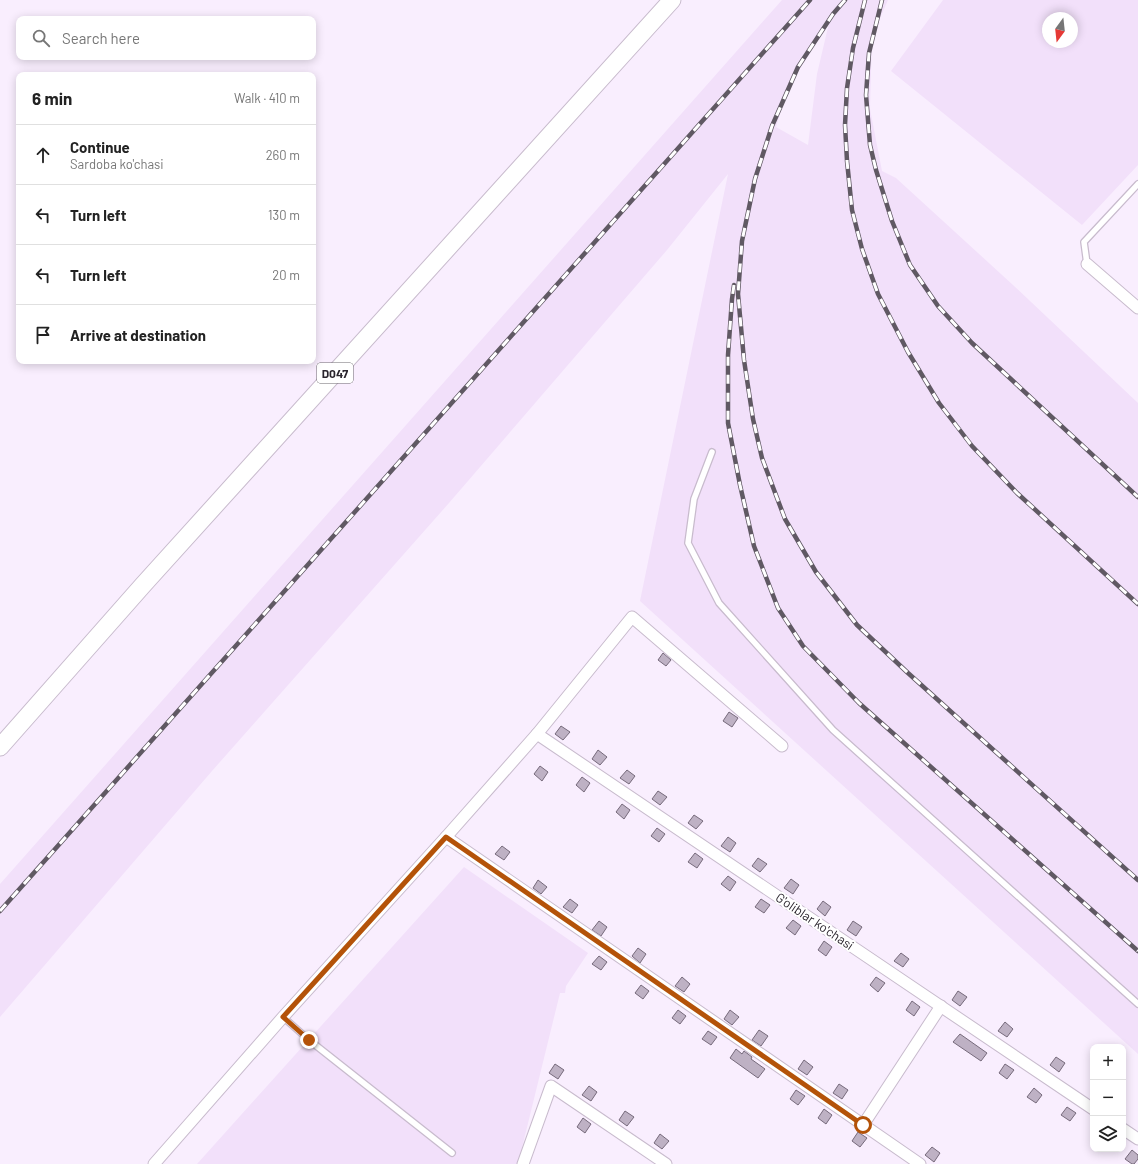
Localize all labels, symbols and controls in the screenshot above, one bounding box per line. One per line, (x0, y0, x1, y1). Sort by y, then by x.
north arrow (1042, 12, 1078, 48)
search box (16, 16, 316, 60)
icon: search (30, 27, 52, 49)
text: Search here (62, 29, 140, 47)
text: 6 min (32, 88, 72, 108)
text: Walk · 410 m (234, 90, 300, 106)
text: Continue (70, 138, 130, 156)
icon: ahead (32, 144, 54, 166)
text: 260 m (266, 147, 300, 163)
text: Sardoba ko'chasi (70, 156, 164, 172)
icon: left (32, 204, 54, 226)
text: Turn left (70, 206, 126, 224)
text: 130 m (268, 207, 300, 223)
icon: left (32, 264, 54, 286)
text: Turn left (70, 266, 126, 284)
text: 20 m (272, 267, 300, 283)
icon: arrive (32, 324, 54, 346)
text: Arrive at destination (70, 326, 206, 344)
road number: D047 (317, 363, 353, 383)
street label: G'oliblar ko'chasi (773, 889, 857, 953)
route end (300, 1031, 318, 1049)
map controls (1090, 1044, 1126, 1152)
button: + (1090, 1044, 1126, 1080)
button: − (1090, 1080, 1126, 1116)
route start (854, 1116, 872, 1134)
button: layers (1090, 1116, 1126, 1152)

